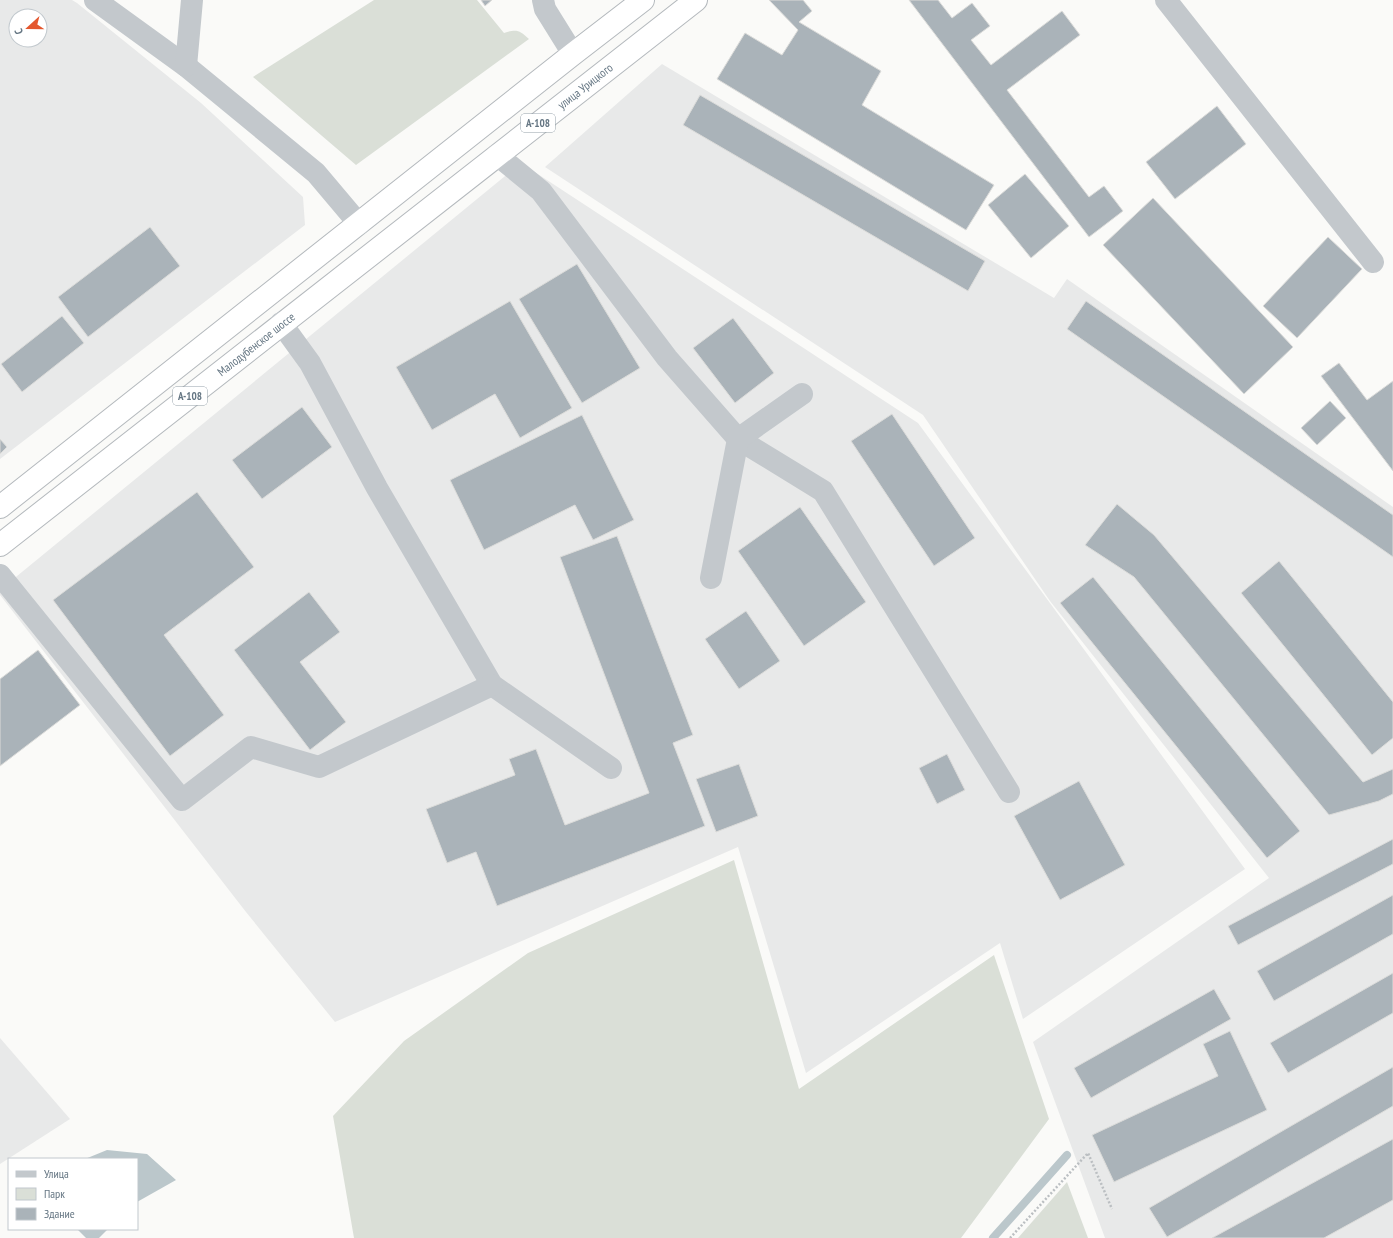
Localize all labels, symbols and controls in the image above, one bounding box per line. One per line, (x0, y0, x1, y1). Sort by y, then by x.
north arrow (8, 8, 48, 48)
text: С (11, 27, 26, 36)
street label: улица Урицкого (554, 60, 616, 112)
road number: А-108 (521, 114, 555, 132)
street label: Малодубенское шоссе (214, 309, 298, 379)
road number: А-108 (173, 387, 207, 405)
legend (8, 1158, 138, 1230)
text: Улица (44, 1166, 69, 1181)
text: Парк (44, 1186, 65, 1201)
text: Здание (44, 1206, 75, 1221)

